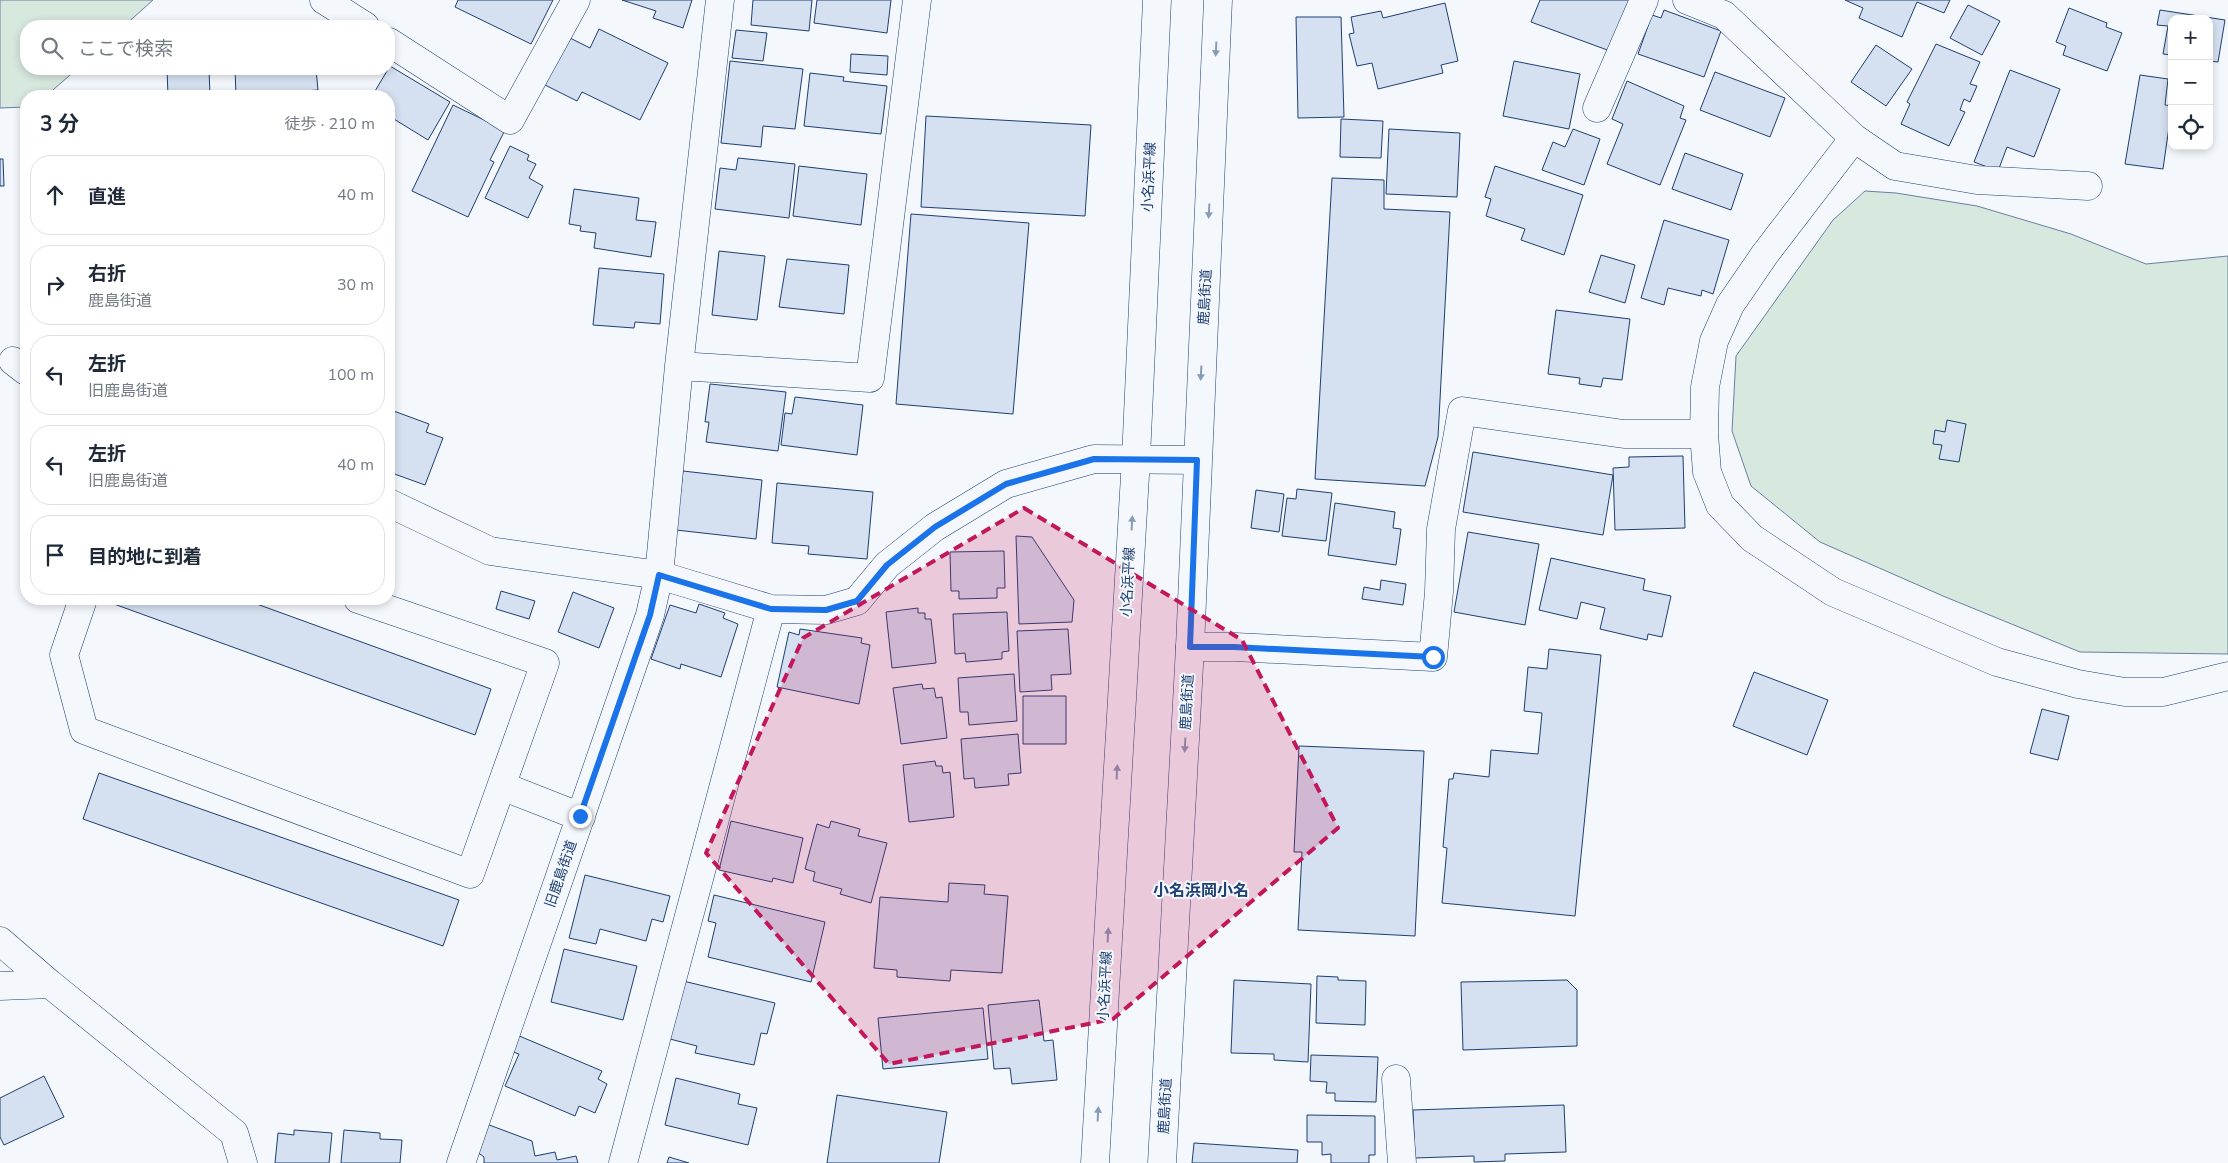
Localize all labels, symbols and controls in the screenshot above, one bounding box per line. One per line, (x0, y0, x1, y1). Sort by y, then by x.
map controls (2168, 15, 2213, 150)
button: + (2168, 15, 2213, 60)
search box (20, 20, 395, 75)
icon: search (38, 34, 66, 62)
text: ここで検索 (78, 36, 173, 62)
one-way arrow (1212, 41, 1220, 57)
button: − (2168, 60, 2213, 105)
button: locate (2168, 105, 2213, 150)
text: 3 分 (40, 110, 79, 138)
text: 徒歩 · 210 m (285, 113, 375, 135)
street label: 小名浜平線 (1138, 142, 1160, 212)
icon: ahead (41, 181, 69, 209)
text: 直進 (88, 184, 126, 210)
text: 40 m (337, 184, 374, 206)
one-way arrow (1204, 203, 1212, 219)
text: 右折 (88, 261, 126, 287)
street label: 鹿島街道 (1194, 269, 1216, 325)
icon: right (41, 271, 69, 299)
text: 30 m (337, 274, 374, 296)
text: 鹿島街道 (88, 290, 152, 312)
text: 左折 (88, 351, 126, 377)
icon: left (41, 361, 69, 389)
text: 100 m (327, 364, 374, 386)
one-way arrow (1197, 366, 1205, 382)
text: 旧鹿島街道 (88, 380, 168, 402)
text: 左折 (88, 441, 126, 467)
icon: left (41, 451, 69, 479)
text: 40 m (337, 454, 374, 476)
text: 旧鹿島街道 (88, 470, 168, 492)
one-way arrow (1128, 515, 1136, 531)
icon: arrive (41, 541, 69, 569)
text: 目的地に到着 (88, 544, 202, 570)
street label: 小名浜平線 (1117, 547, 1139, 617)
route start (1422, 646, 1445, 669)
street label: 鹿島街道 (1176, 674, 1198, 730)
one-way arrow (1180, 738, 1188, 754)
one-way arrow (1114, 764, 1122, 780)
route end (569, 805, 592, 828)
street label: 旧鹿島街道 (541, 838, 581, 910)
district label: 小名浜岡小名 (1153, 880, 1249, 902)
one-way arrow (1105, 926, 1113, 942)
street label: 小名浜平線 (1094, 951, 1116, 1021)
street label: 鹿島街道 (1154, 1078, 1176, 1134)
one-way arrow (1094, 1106, 1102, 1122)

